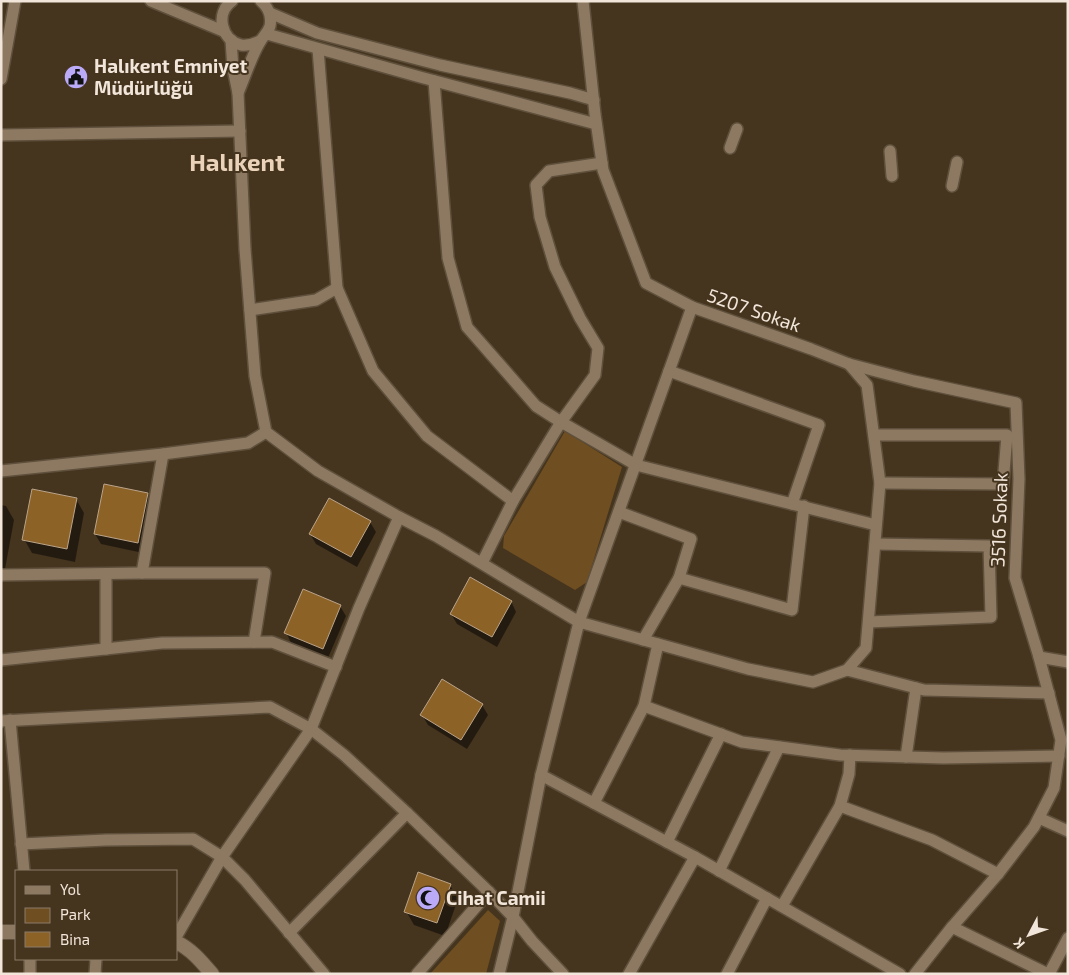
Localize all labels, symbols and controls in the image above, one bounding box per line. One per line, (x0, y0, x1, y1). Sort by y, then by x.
place label: Halıkent Emniyet Müdürlüğü (94, 54, 247, 99)
public building icon: Halıkent Emniyet Müdürlüğü (63, 64, 89, 90)
district label: Halıkent (189, 147, 285, 176)
street label: 5207 Sokak (704, 283, 804, 336)
street label: 3516 Sokak (985, 472, 1012, 568)
legend (15, 870, 178, 960)
text: Yol (60, 880, 81, 898)
mosque icon: Cihat Camii (415, 885, 441, 911)
place label: Cihat Camii (446, 886, 546, 909)
text: Park (60, 905, 91, 923)
north arrow (1004, 910, 1054, 960)
text: Bina (60, 930, 90, 948)
text: K (1009, 935, 1028, 953)

